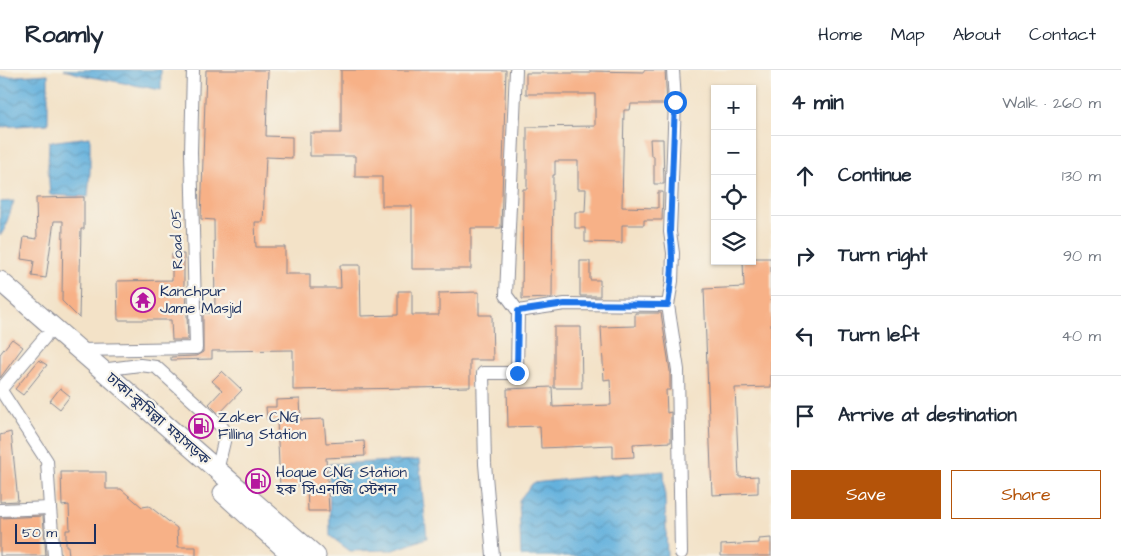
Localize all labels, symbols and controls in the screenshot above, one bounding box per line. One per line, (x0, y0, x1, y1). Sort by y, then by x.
text: Roamly (25, 18, 103, 52)
text: Home (818, 22, 863, 47)
text: Map (891, 22, 925, 47)
text: About (953, 22, 1001, 47)
text: Contact (1029, 22, 1096, 47)
map controls (711, 85, 756, 265)
button: + (711, 85, 756, 130)
text: 4 min (791, 88, 844, 117)
route start (664, 91, 687, 114)
text: Walk · 260 m (1002, 92, 1101, 114)
button: − (711, 130, 756, 175)
icon: ahead (791, 162, 819, 190)
text: Continue (838, 162, 912, 189)
text: 130 m (1062, 165, 1101, 187)
button: locate (711, 175, 756, 220)
street label: Road 05 (165, 208, 189, 270)
button: layers (711, 220, 756, 265)
icon: right (791, 242, 819, 270)
text: Turn right (838, 242, 927, 269)
text: 90 m (1063, 245, 1101, 267)
place label: Kanchpur Jame Masjid (160, 281, 242, 319)
temple icon: Kanchpur Jame Masjid (130, 287, 156, 313)
icon: left (791, 322, 819, 350)
text: Turn left (838, 322, 919, 349)
text: 40 m (1061, 325, 1101, 347)
route end (506, 362, 529, 385)
street label: ঢাকা–কুমিল্লা মহাসড়ক (101, 367, 215, 471)
icon: arrive (791, 402, 819, 430)
text: Arrive at destination (838, 402, 1017, 429)
place label: Zaker CNG Filling Station (218, 407, 307, 446)
fuel station icon: Zaker CNG Filling Station (188, 413, 214, 439)
place label: Hoque CNG Station হক সিএনজি স্টেশন (275, 462, 407, 500)
fuel station icon: Hoque CNG Station হক সিএনজি স্টেশন (245, 468, 271, 494)
button: Save (791, 470, 941, 519)
button: Share (951, 470, 1101, 519)
scale bar (15, 521, 96, 544)
text: 50 m (22, 523, 57, 543)

